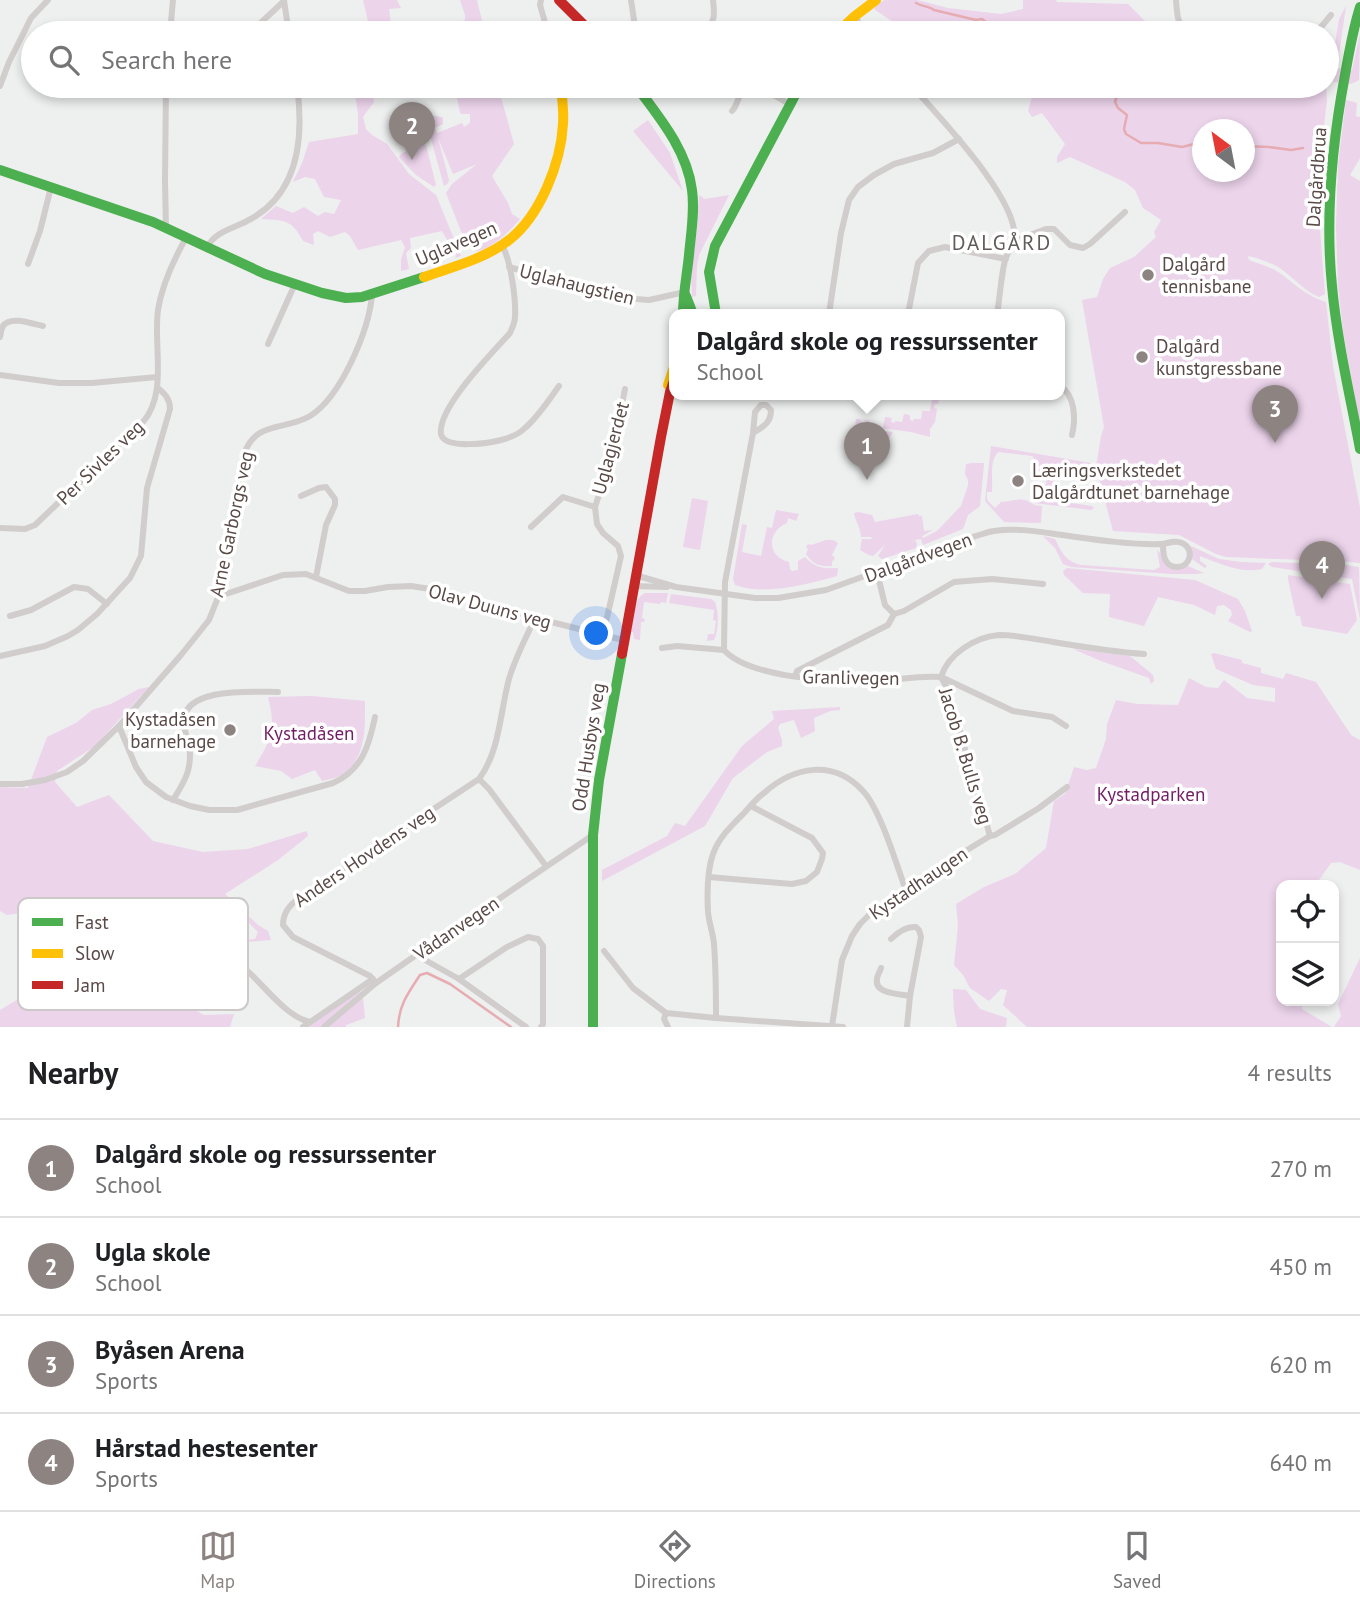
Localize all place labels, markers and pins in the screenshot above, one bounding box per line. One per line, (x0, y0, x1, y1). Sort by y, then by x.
pin: 2 (389, 102, 435, 160)
place label: Dalgård tennisbane (1162, 252, 1252, 298)
marker: Dalgård tennisbane (1140, 267, 1156, 283)
place label: Dalgård kunstgressbane (1156, 334, 1282, 380)
marker: Dalgård kunstgressbane (1134, 349, 1150, 365)
pin: 3 (1252, 385, 1298, 443)
pin: 1 (844, 422, 890, 480)
place label: Læringsverkstedet Dalgårdtunet barnehage (1032, 458, 1230, 504)
marker: Læringsverkstedet Dalgårdtunet barnehage (1010, 473, 1026, 489)
pin: 4 (1299, 541, 1345, 599)
place label: Kystadåsen barnehage (125, 707, 216, 753)
marker: Kystadåsen barnehage (222, 722, 238, 738)

